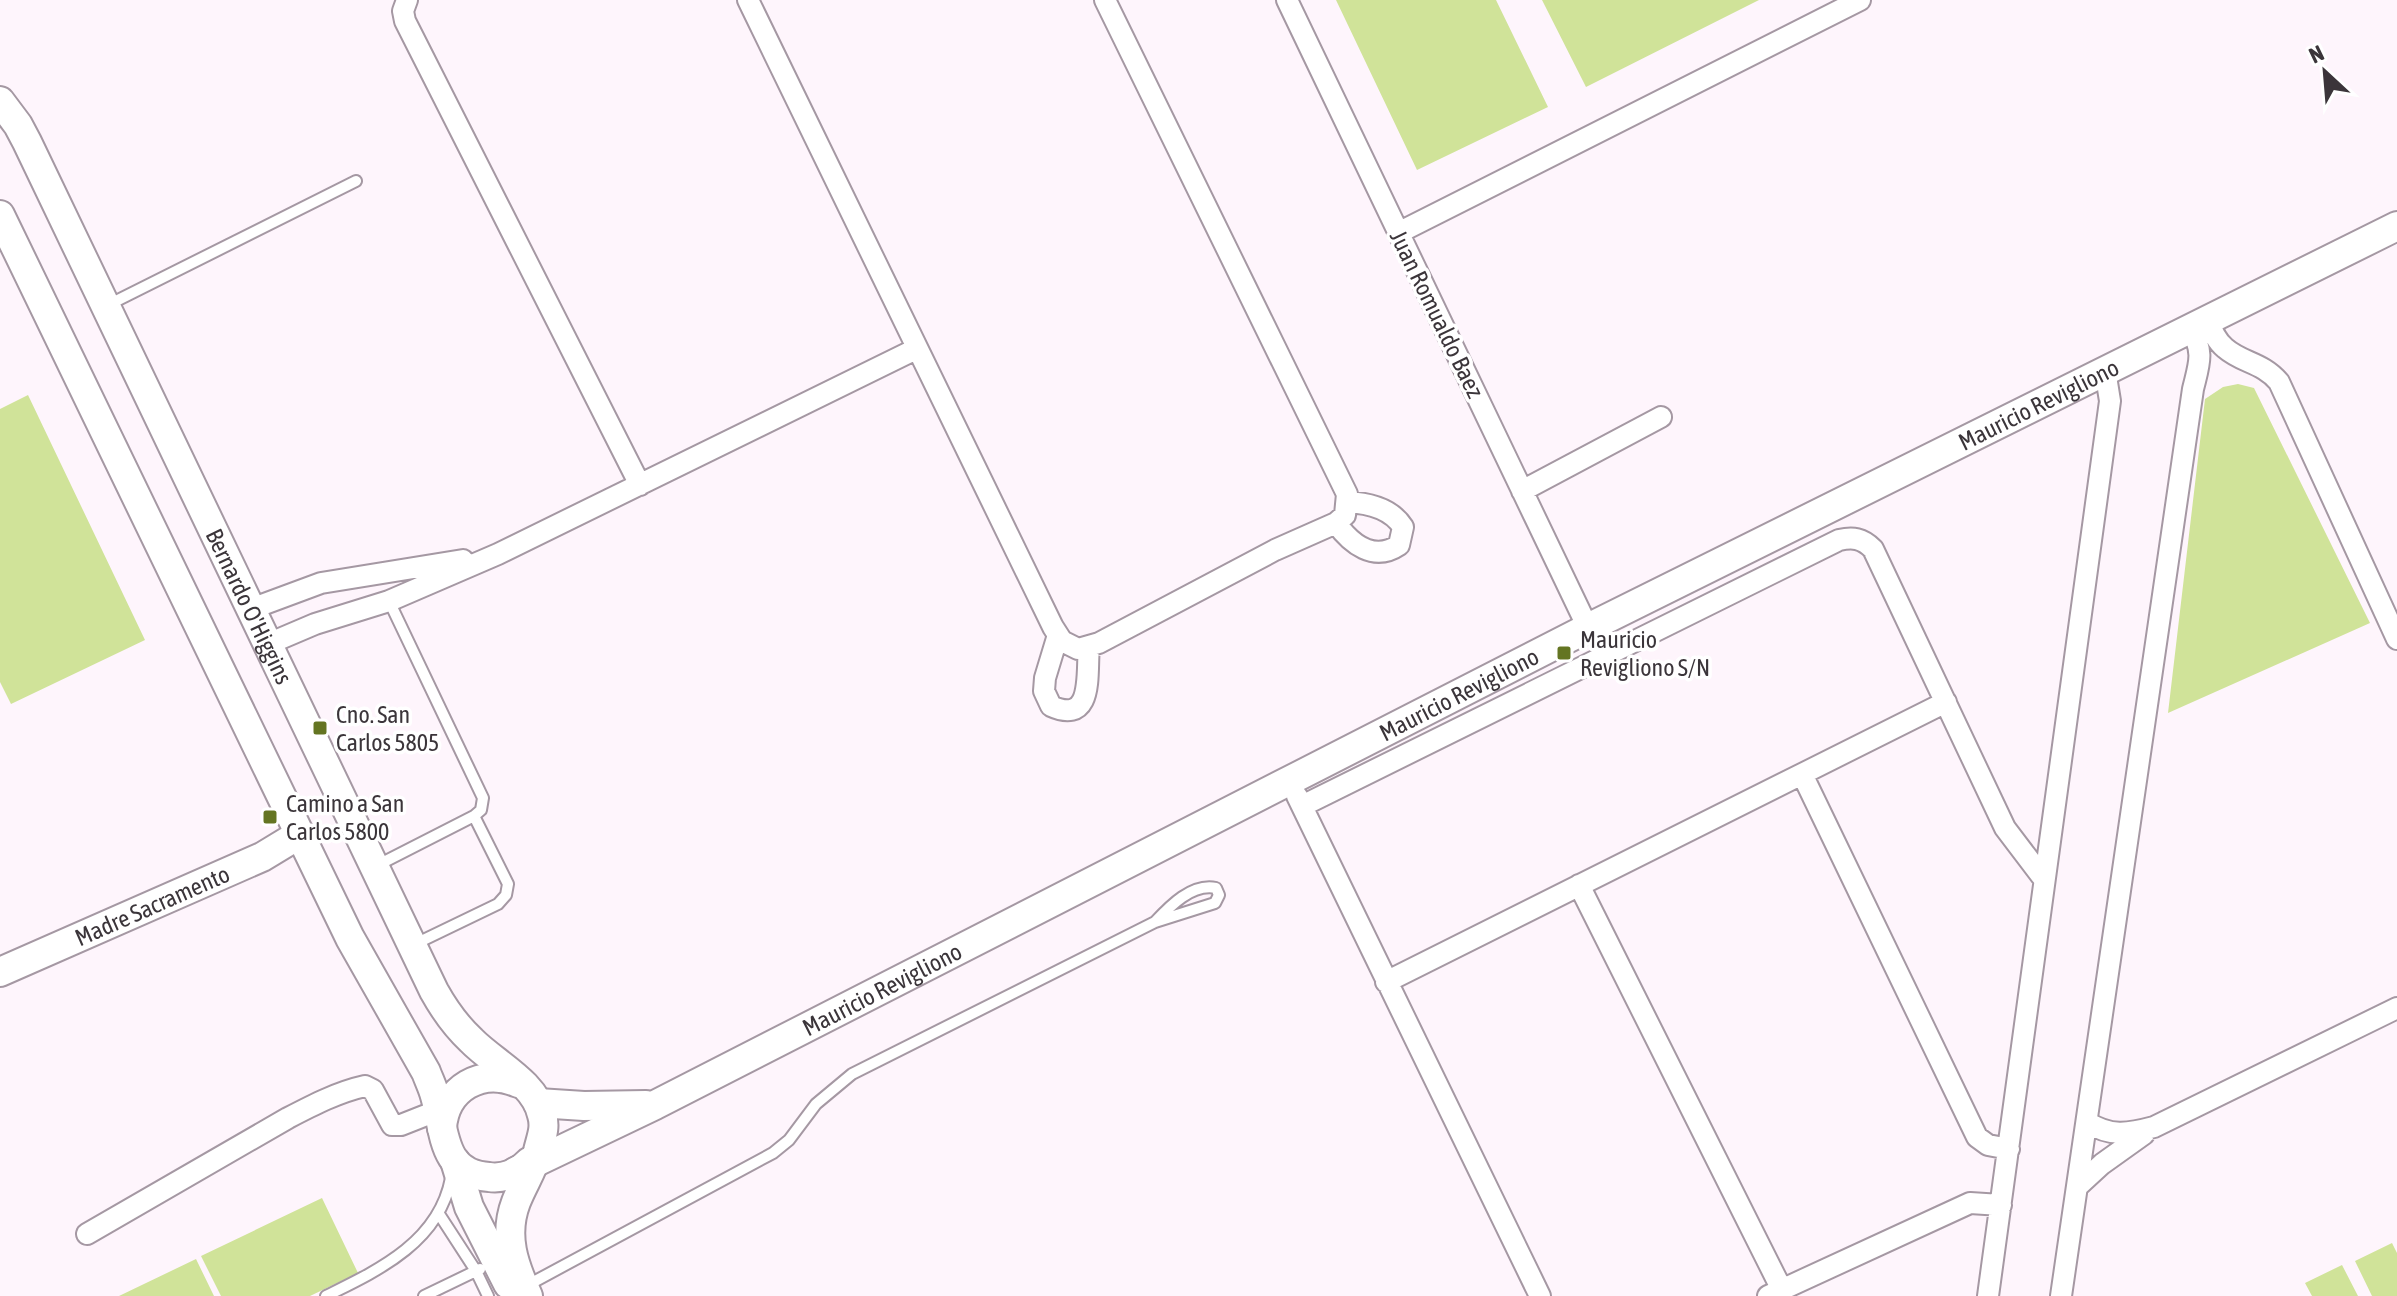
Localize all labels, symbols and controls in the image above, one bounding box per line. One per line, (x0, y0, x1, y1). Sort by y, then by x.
north arrow (2285, 32, 2365, 112)
text: N (2305, 39, 2328, 69)
street label: Juan Romualdo Baez (1385, 226, 1489, 402)
street label: Mauricio Revigliono (1954, 353, 2123, 455)
street label: Bernardo O'Higgins (201, 524, 298, 688)
place label: Mauricio Revigliono S/N (1580, 626, 1710, 681)
street label: Mauricio Revigliono (1375, 642, 1543, 746)
marker: Mauricio Revigliono S/N (1555, 644, 1573, 662)
place label: Cno. San Carlos 5805 (336, 701, 439, 756)
marker: Cno. San Carlos 5805 (311, 719, 329, 737)
place label: Camino a San Carlos 5800 (286, 790, 404, 845)
marker: Camino a San Carlos 5800 (261, 808, 279, 826)
street label: Madre Sacramento (71, 860, 233, 951)
street label: Mauricio Revigliono (798, 937, 966, 1041)

